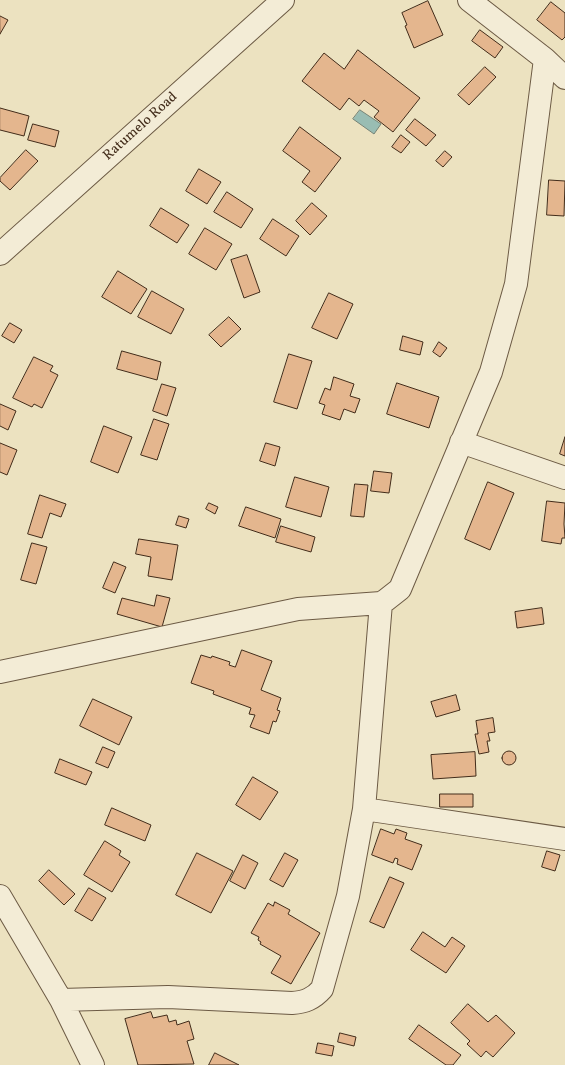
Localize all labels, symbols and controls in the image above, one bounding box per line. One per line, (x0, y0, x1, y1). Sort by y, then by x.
street label: Ratumelo Road (100, 89, 182, 165)

